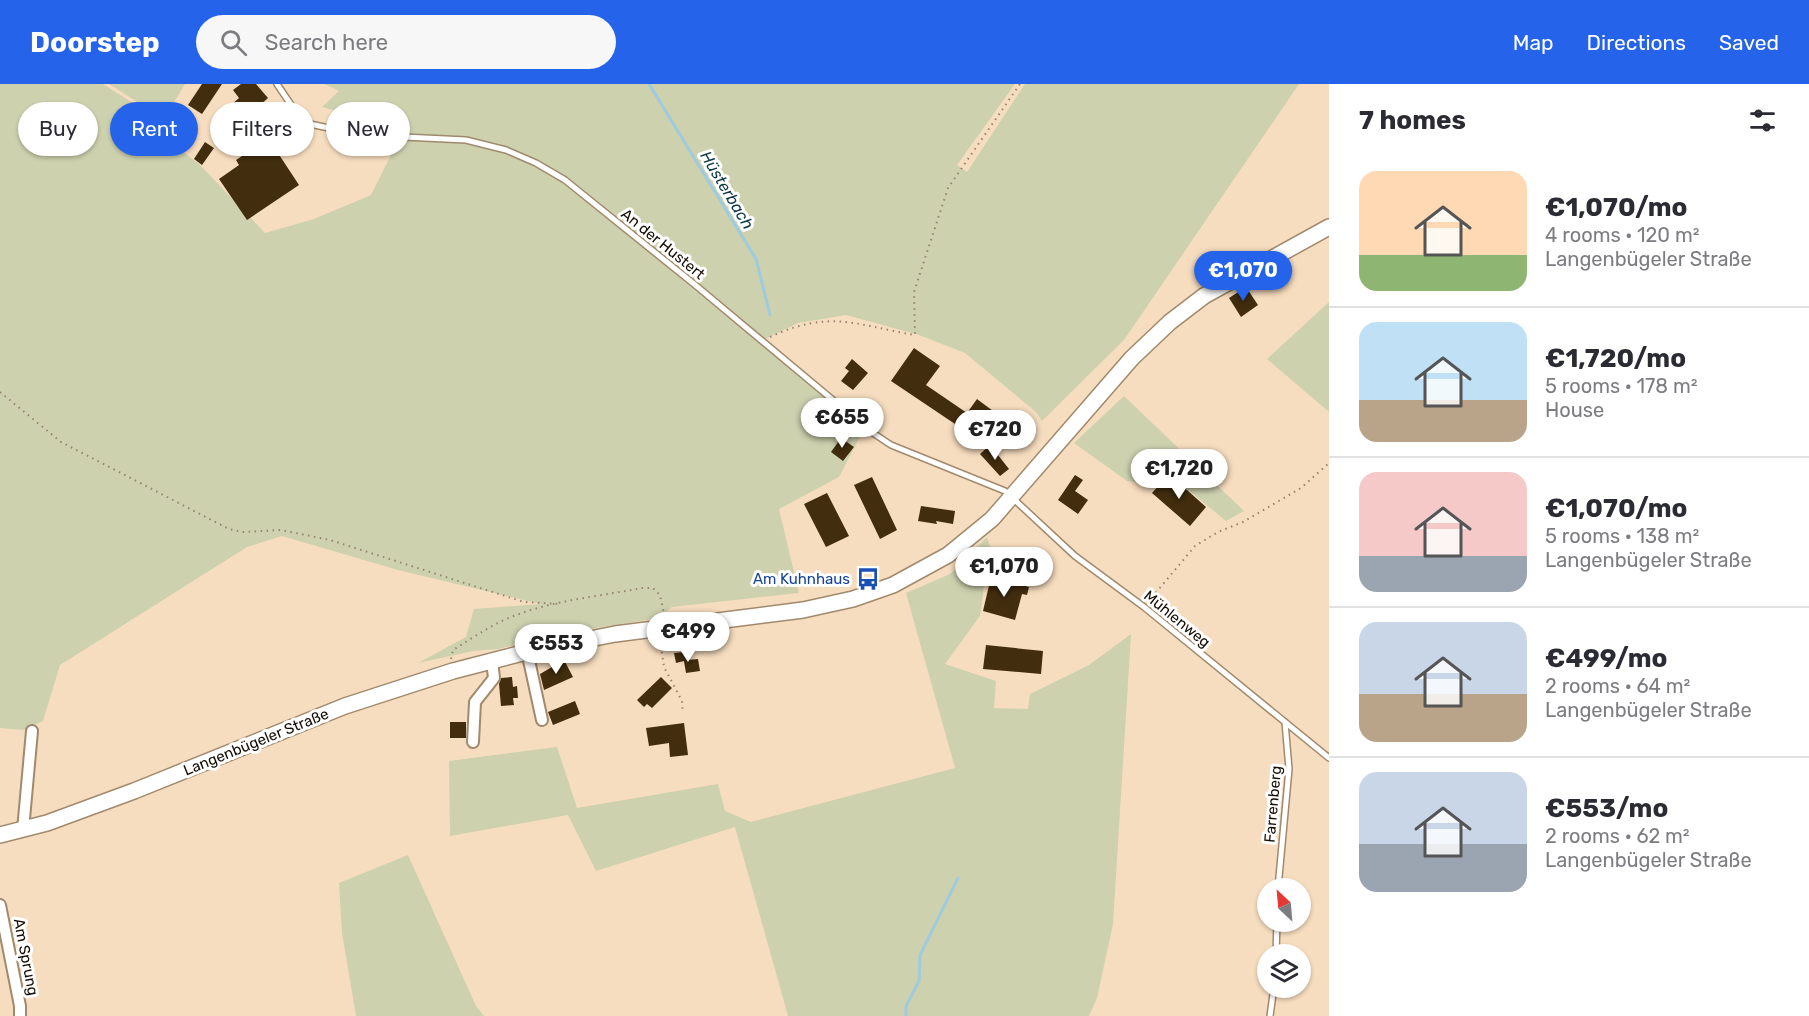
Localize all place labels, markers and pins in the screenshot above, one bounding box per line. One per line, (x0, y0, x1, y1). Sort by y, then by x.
pin: €1,070 (1194, 251, 1292, 302)
pin: €655 (806, 398, 878, 449)
pin: €720 (959, 410, 1031, 461)
pin: €1,720 (1130, 449, 1228, 500)
pin: €1,070 (955, 547, 1053, 598)
bus stop icon: Am Kuhnhaus (855, 566, 881, 592)
place label: Am Kuhnhaus (753, 570, 850, 588)
pin: €499 (652, 612, 724, 663)
pin: €553 (520, 624, 592, 675)

